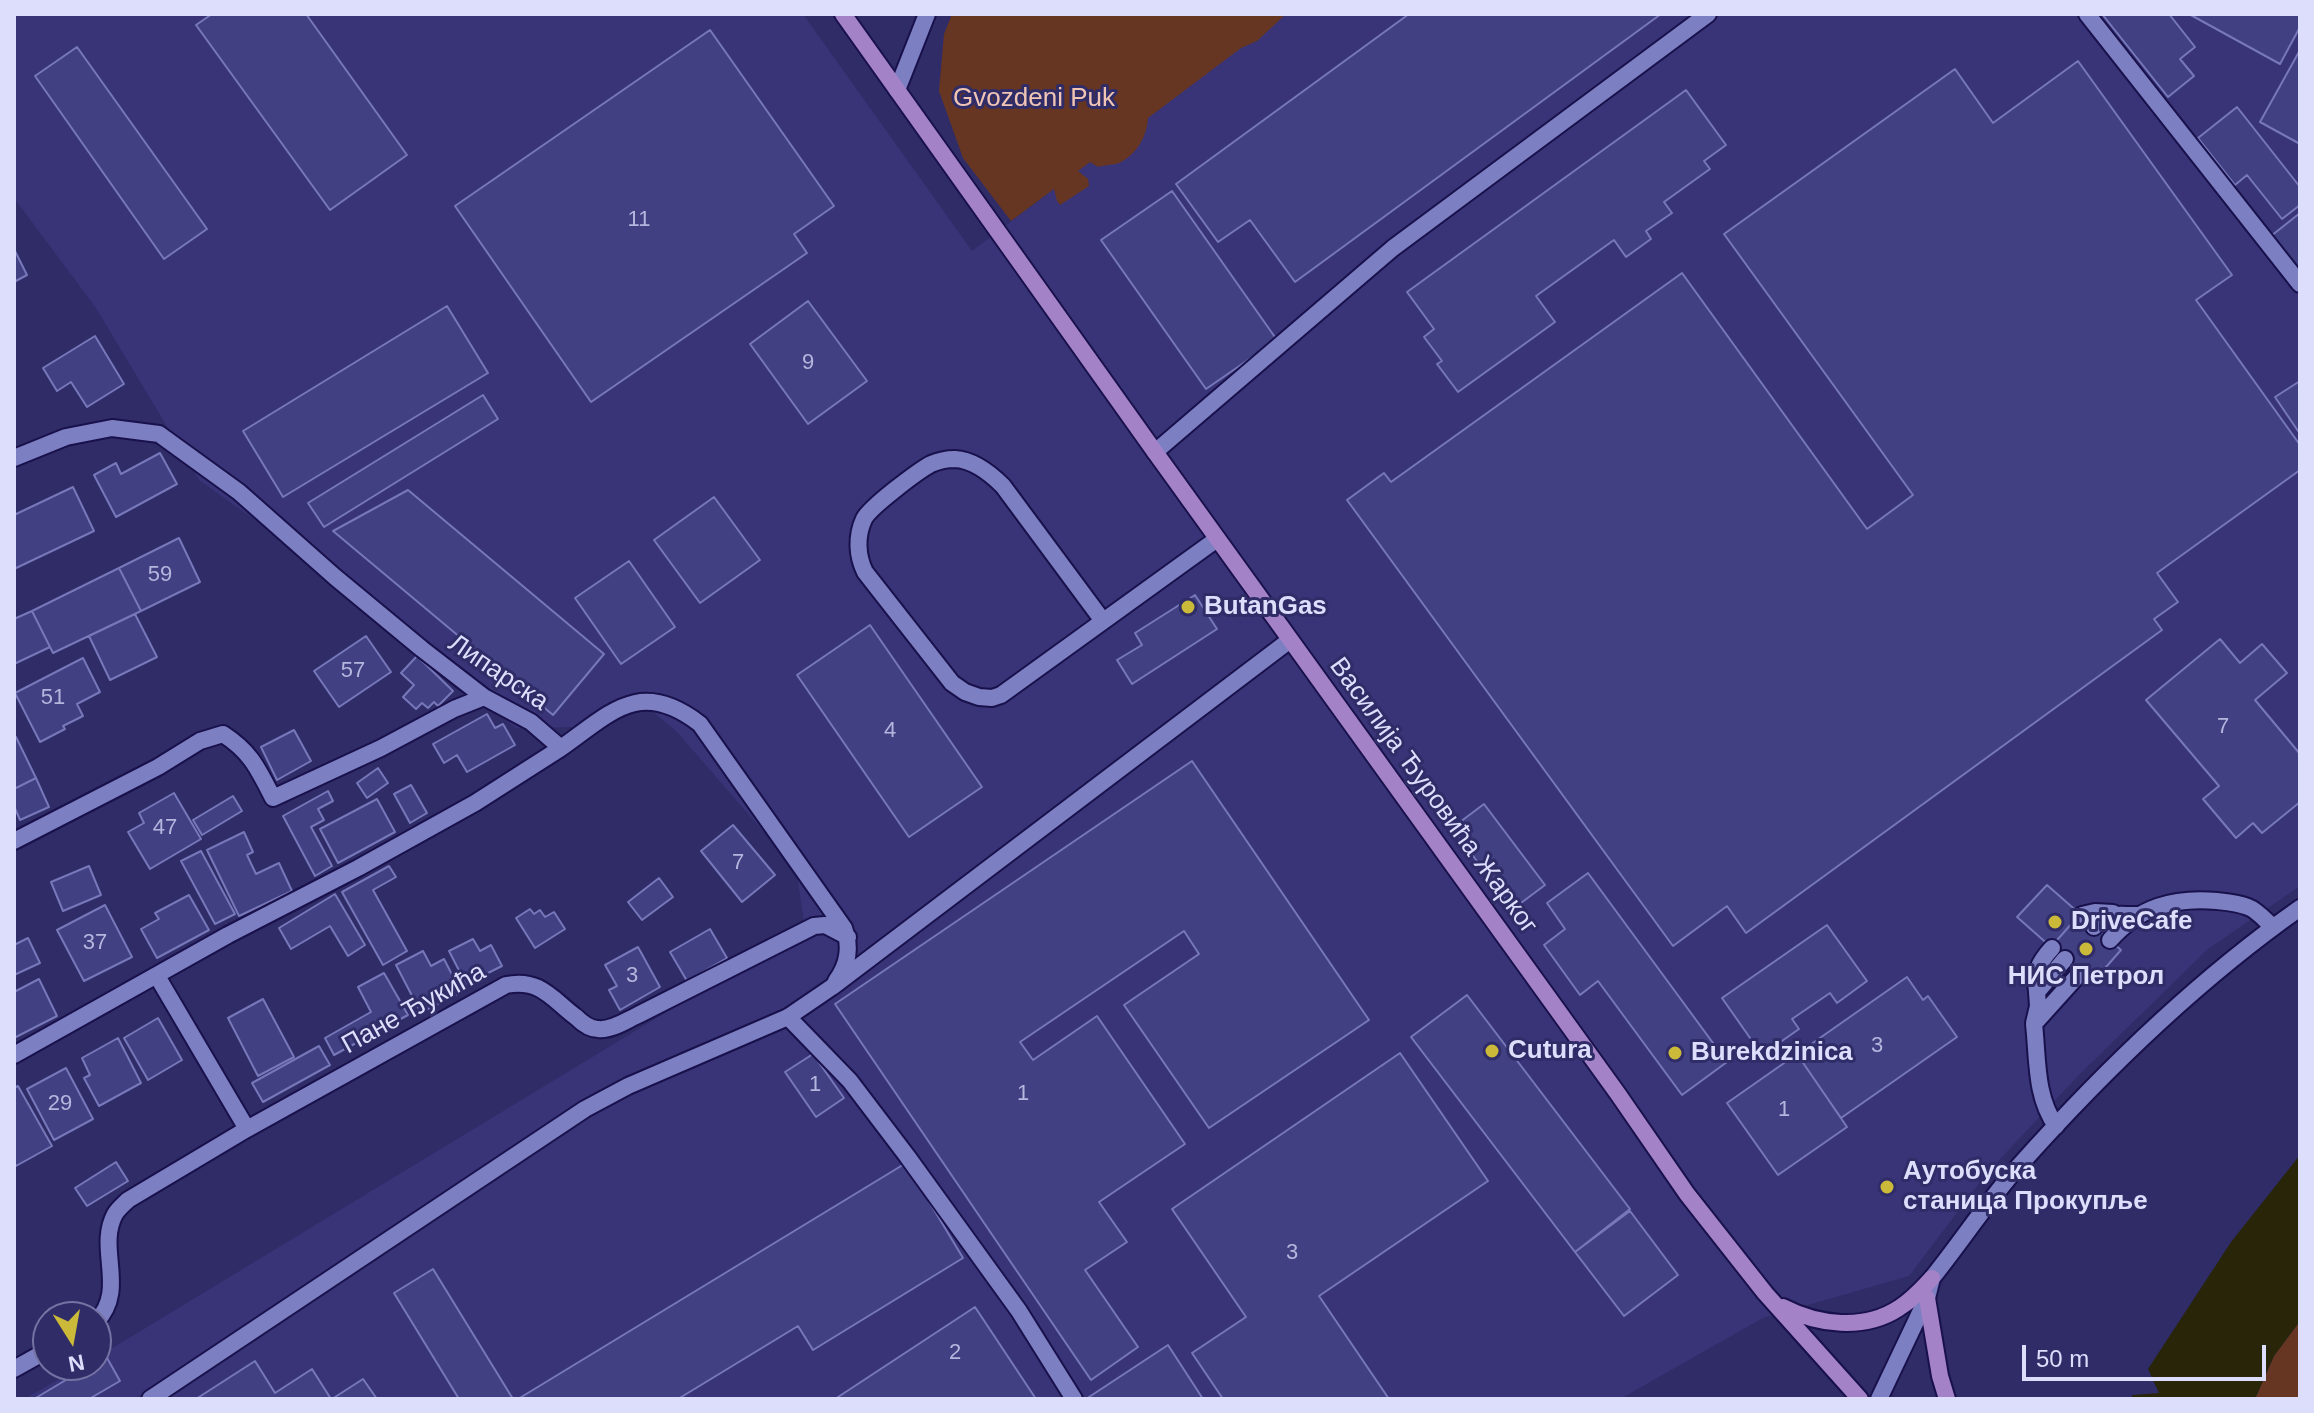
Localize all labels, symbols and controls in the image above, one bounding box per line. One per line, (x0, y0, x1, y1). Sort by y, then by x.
park label: Gvozdeni Puk (953, 83, 1115, 115)
house number: 11 (628, 207, 650, 233)
house number: 9 (802, 350, 814, 376)
house number: 59 (148, 562, 172, 588)
place label: ButanGas (1204, 591, 1327, 623)
marker: ButanGas (1179, 598, 1197, 616)
street label: Липарска (442, 628, 554, 718)
street label: Василија Ђуровића Жарког (1322, 652, 1544, 940)
house number: 57 (341, 658, 365, 684)
house number: 51 (41, 685, 65, 711)
house number: 7 (2217, 714, 2229, 740)
house number: 4 (884, 718, 896, 744)
house number: 47 (153, 815, 177, 841)
house number: 7 (732, 850, 744, 876)
place label: DriveCafe (2071, 906, 2192, 938)
marker: DriveCafe (2046, 913, 2064, 931)
house number: 37 (83, 930, 107, 956)
marker: НИС Петрол (2077, 940, 2095, 958)
street label: Пане Ђукића (337, 957, 491, 1061)
place label: НИС Петрол (2008, 961, 2164, 993)
house number: 3 (626, 963, 638, 989)
house number: 3 (1871, 1033, 1883, 1059)
place label: Cutura (1508, 1035, 1592, 1067)
place label: Burekdzinica (1691, 1037, 1853, 1069)
marker: Cutura (1483, 1042, 1501, 1060)
marker: Burekdzinica (1666, 1044, 1684, 1062)
house number: 1 (809, 1072, 821, 1098)
house number: 1 (1017, 1081, 1029, 1107)
house number: 29 (48, 1091, 72, 1117)
house number: 1 (1778, 1097, 1790, 1123)
place label: Аутобуска станица Прокупље (1903, 1156, 2148, 1218)
marker: Аутобуска станица Прокупље (1878, 1178, 1896, 1196)
house number: 3 (1286, 1240, 1298, 1266)
north arrow (32, 1301, 112, 1381)
scale bar (2026, 1329, 2270, 1379)
house number: 2 (949, 1340, 961, 1366)
text: 50 m (2036, 1345, 2089, 1372)
text: N (66, 1349, 86, 1377)

